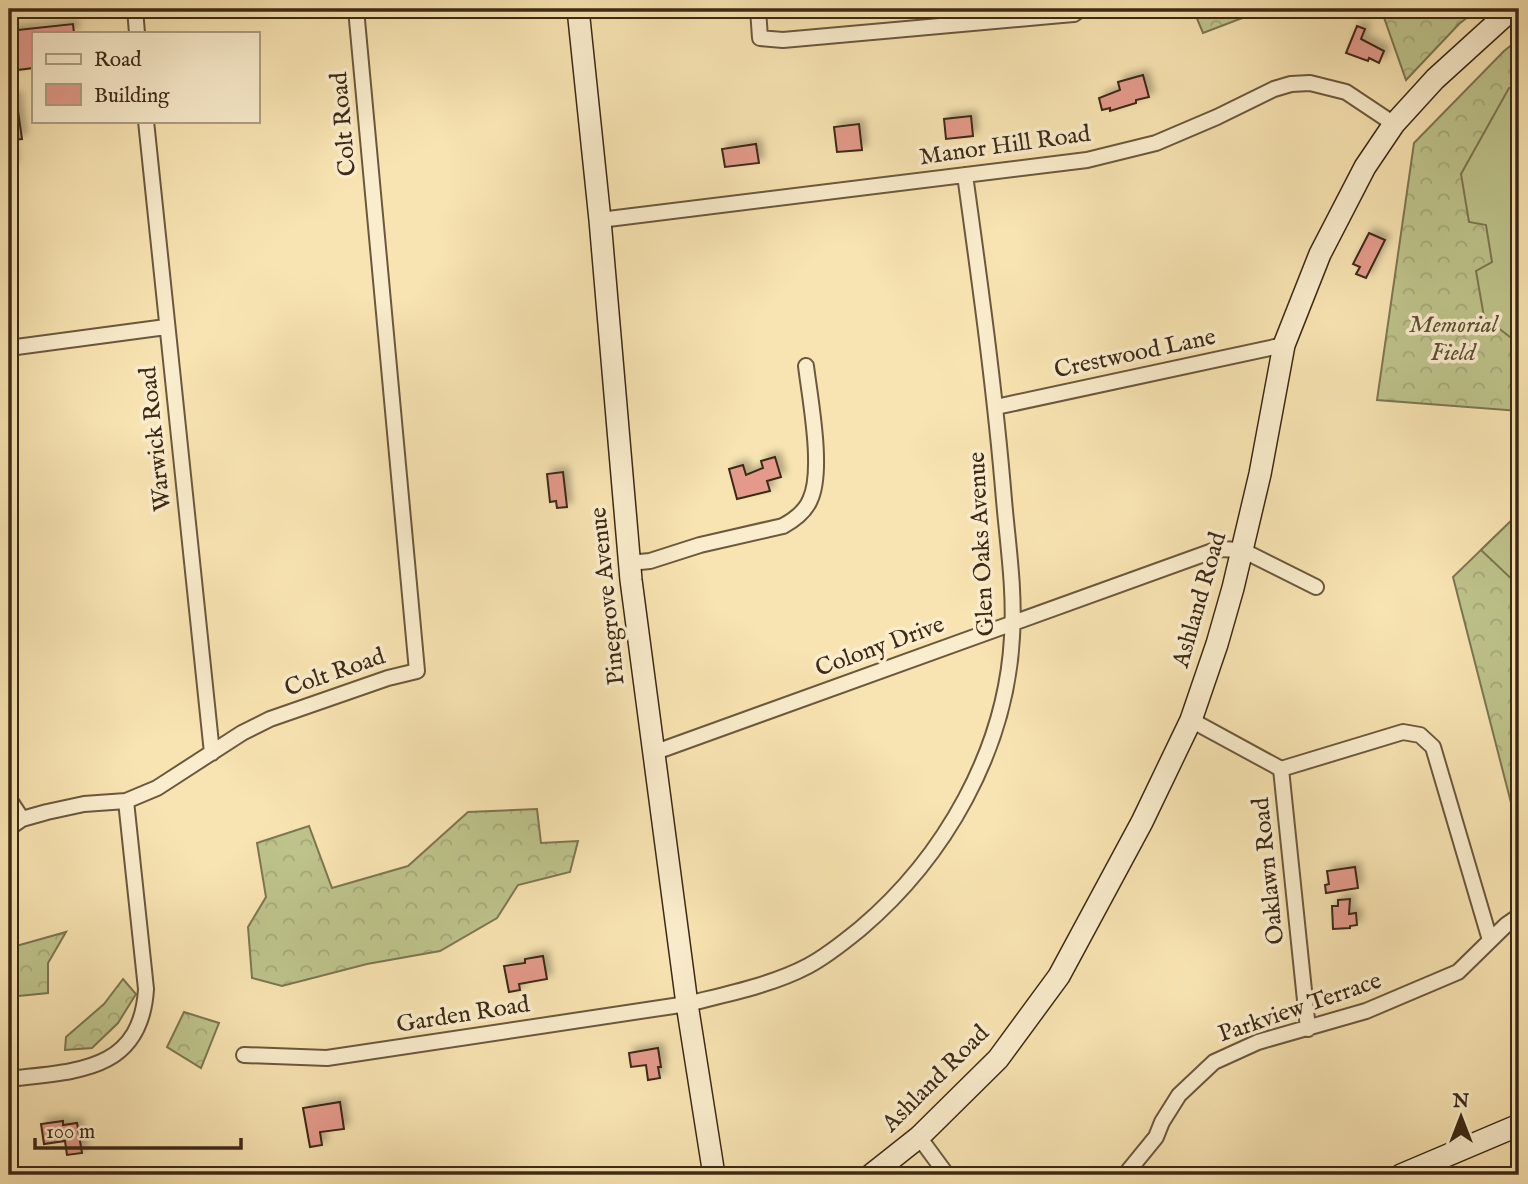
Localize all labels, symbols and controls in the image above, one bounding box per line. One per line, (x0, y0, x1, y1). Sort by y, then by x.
legend (32, 32, 259, 122)
text: Road (94, 47, 142, 74)
street label: Colt Road (324, 70, 364, 177)
text: Building (94, 83, 170, 110)
street label: Manor Hill Road (918, 119, 1093, 173)
park label: Memorial Field (1409, 310, 1500, 369)
street label: Crestwood Lane (1051, 322, 1219, 386)
street label: Warwick Road (133, 365, 179, 513)
street label: Glen Oaks Avenue (962, 451, 1002, 637)
street label: Pinegrove Avenue (583, 505, 633, 687)
street label: Ashland Road (1166, 529, 1234, 672)
street label: Colony Drive (811, 609, 949, 685)
street label: Colt Road (281, 641, 390, 705)
street label: Oaklawn Road (1246, 796, 1292, 946)
street label: Parkview Terrace (1214, 966, 1386, 1050)
street label: Garden Road (394, 989, 532, 1041)
street label: Ashland Road (875, 1019, 996, 1140)
north arrow (1426, 1082, 1496, 1152)
text: N (1452, 1090, 1470, 1114)
scale bar (35, 1107, 242, 1151)
text: 100 m (46, 1119, 95, 1146)

